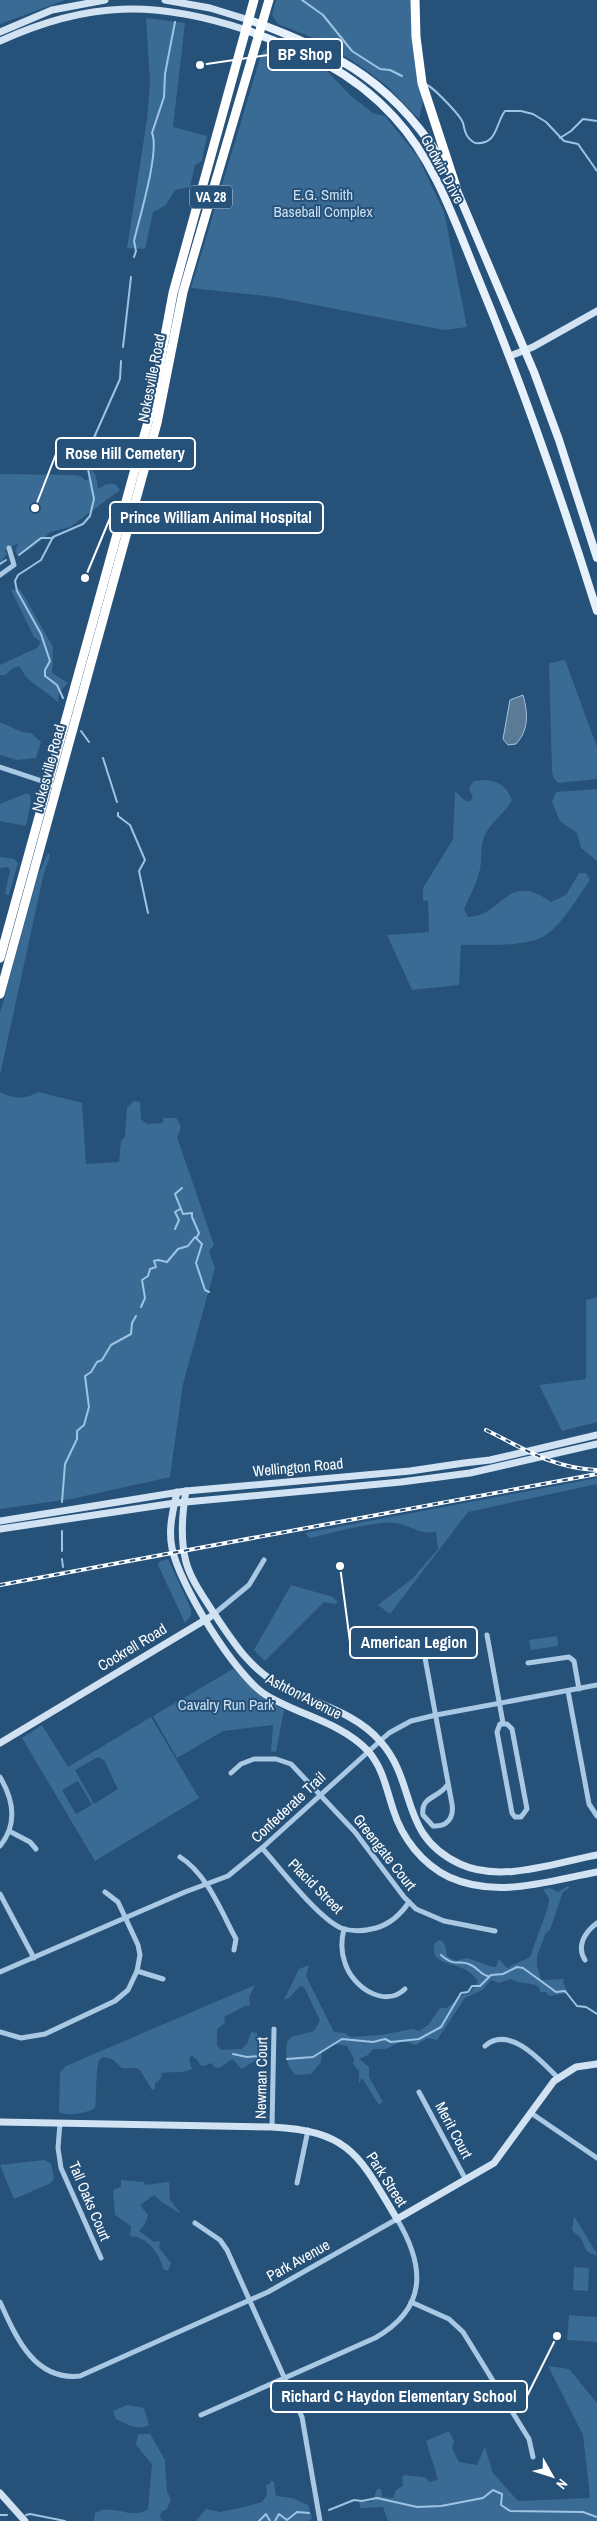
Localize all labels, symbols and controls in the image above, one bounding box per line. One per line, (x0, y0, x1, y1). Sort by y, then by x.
callout: BP Shop (268, 39, 342, 70)
text: BP Shop (278, 43, 332, 65)
street label: Godwin Drive (416, 131, 470, 207)
park label: E.G. Smith Baseball Complex (273, 184, 373, 222)
road number: VA 28 (190, 186, 232, 208)
street label: Nokesville Road (132, 332, 170, 424)
callout: Rose Hill Cemetery (56, 438, 195, 469)
text: Rose Hill Cemetery (65, 442, 185, 464)
callout: Prince William Animal Hospital (110, 502, 323, 533)
text: Prince William Animal Hospital (120, 506, 312, 528)
street label: Nokesville Road (26, 722, 70, 814)
street label: Wellington Road (252, 1453, 344, 1481)
street label: Cockrell Road (93, 1618, 171, 1676)
callout: American Legion (350, 1627, 477, 1658)
text: American Legion (361, 1631, 467, 1653)
street label: Ashton Avenue (262, 1667, 346, 1724)
park label: Cavalry Run Park (178, 1694, 275, 1715)
street label: Confederate Trail (246, 1767, 330, 1847)
street label: Greengate Court (349, 1809, 422, 1895)
street label: Placid Street (284, 1854, 349, 1919)
street label: Newman Court (250, 2036, 272, 2119)
street label: Merit Court (430, 2098, 478, 2163)
street label: Park Street (361, 2147, 413, 2211)
street label: Tall Oaks Court (64, 2158, 116, 2244)
street label: Park Avenue (262, 2234, 334, 2286)
callout: Richard C Haydon Elementary School (271, 2381, 527, 2412)
text: Richard C Haydon Elementary School (281, 2385, 517, 2407)
north arrow (527, 2451, 577, 2501)
text: N (552, 2475, 572, 2493)

